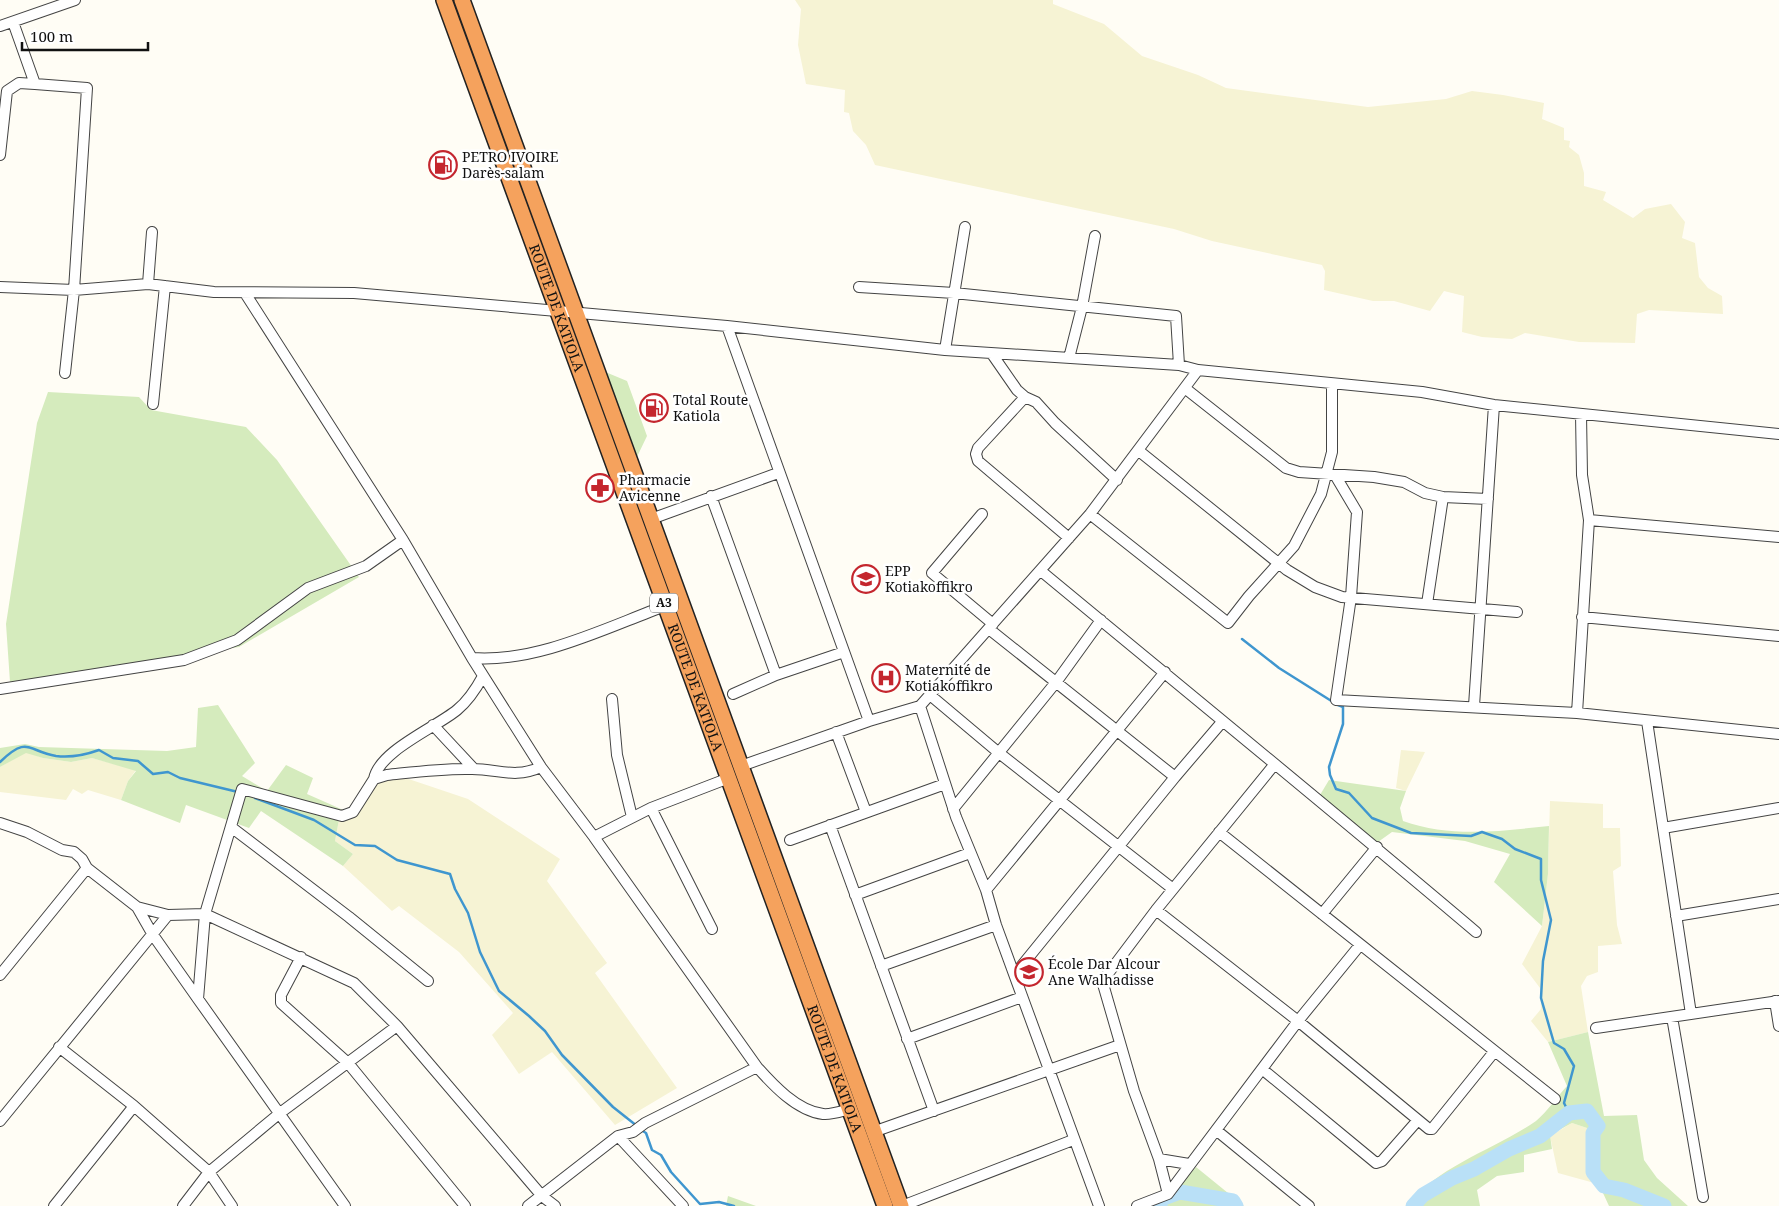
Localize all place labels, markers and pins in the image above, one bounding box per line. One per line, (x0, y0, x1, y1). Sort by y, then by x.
place label: PETRO IVOIRE Darès-salam (462, 147, 559, 182)
fuel station icon: PETRO IVOIRE Darès-salam (428, 150, 458, 180)
place label: Total Route Katiola (673, 390, 748, 425)
fuel station icon: Total Route Katiola (639, 393, 669, 423)
place label: Pharmacie Avicenne (619, 470, 691, 505)
pharmacy icon: Pharmacie Avicenne (585, 473, 615, 503)
place label: EPP Kotiakoffikro (885, 561, 973, 596)
school or university icon: EPP Kotiakoffikro (851, 564, 881, 594)
place label: Maternité de Kotiakoffikro (905, 660, 993, 695)
hospital icon: Maternité de Kotiakoffikro (871, 663, 901, 693)
place label: École Dar Alcour Ane Walhadisse (1048, 954, 1161, 989)
school or university icon: École Dar Alcour Ane Walhadisse (1014, 957, 1044, 987)

